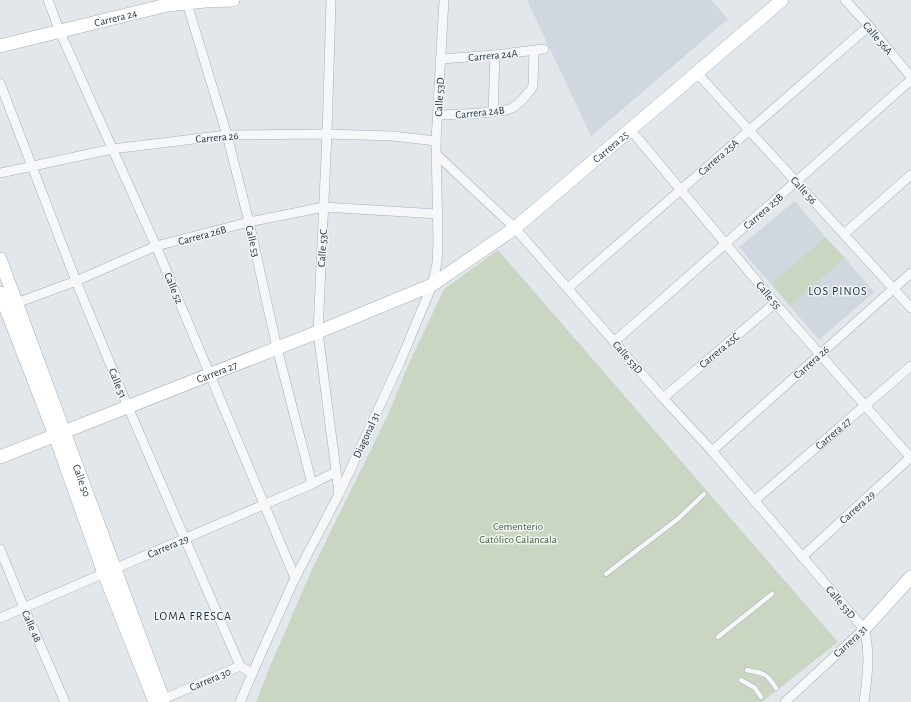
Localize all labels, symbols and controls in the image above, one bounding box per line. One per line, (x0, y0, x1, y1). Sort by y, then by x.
street label: Carrera 24 (93, 8, 138, 29)
street label: Calle 56A (861, 20, 895, 57)
street label: Carrera 24A (468, 48, 519, 63)
street label: Calle 53D (433, 77, 446, 117)
street label: Carrera 24B (455, 104, 505, 121)
street label: Carrera 25 (591, 129, 631, 165)
street label: Carrera 26 (195, 130, 239, 145)
street label: Carrera 25A (696, 137, 741, 178)
street label: Calle 56 (789, 174, 819, 206)
street label: Carrera 25B (741, 191, 785, 232)
street label: Carrera 26B (177, 224, 227, 247)
street label: Calle 53 (244, 224, 262, 259)
street label: Calle 53C (316, 229, 329, 267)
street label: Calle 52 (162, 271, 185, 305)
street label: Calle 55 (754, 279, 783, 312)
district label: LOS PINOS (808, 285, 868, 297)
street label: Carrera 25C (697, 330, 742, 370)
street label: Calle 53D (611, 339, 645, 376)
street label: Carrera 26 (792, 344, 831, 381)
street label: Carrera 27 (195, 359, 239, 385)
street label: Calle 51 (107, 367, 129, 400)
street label: Diagonal 31 (351, 411, 382, 460)
street label: Carrera 27 (813, 415, 853, 452)
street label: Calle 50 (71, 463, 93, 498)
street label: Carrera 29 (838, 489, 877, 526)
park label: Cementerio Católico Calancala (479, 521, 557, 545)
street label: Carrera 29 (146, 533, 190, 560)
street label: Calle 53D (824, 584, 857, 621)
street label: Calle 48 (20, 609, 43, 644)
district label: LOMA FRESCA (154, 610, 232, 622)
street label: Carrera 31 (831, 623, 869, 660)
street label: Carrera 30 (188, 666, 233, 693)

